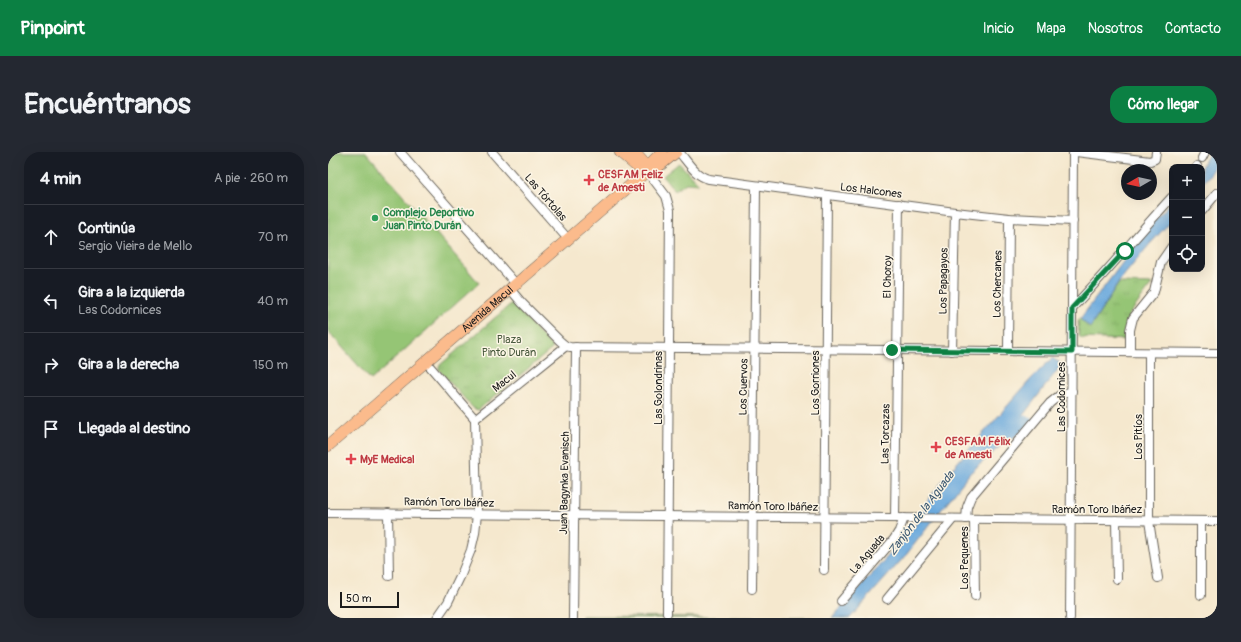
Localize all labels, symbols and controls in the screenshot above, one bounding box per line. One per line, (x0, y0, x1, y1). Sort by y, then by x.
text: Pinpoint (20, 16, 85, 40)
text: Inicio (983, 20, 1014, 37)
text: Mapa (1036, 20, 1066, 37)
text: Nosotros (1088, 20, 1143, 37)
text: Contacto (1165, 20, 1221, 37)
button: Cómo llegar (1110, 86, 1217, 123)
text: Encuéntranos (24, 87, 191, 122)
north arrow (1121, 164, 1157, 200)
map controls (1169, 164, 1205, 272)
button: + (1169, 164, 1205, 200)
text: 4 min (40, 168, 81, 189)
place label: CESFAM Feliz de Amesti (598, 168, 663, 194)
text: A pie · 260 m (214, 170, 288, 186)
street label: Las Tórtolas (522, 171, 569, 223)
marker: CESFAM Feliz de Amesti (583, 174, 595, 186)
street label: Los Halcones (839, 180, 903, 201)
button: − (1169, 200, 1205, 236)
place label: Complejo Deportivo Juan Pinto Durán (383, 206, 474, 232)
marker: Complejo Deportivo Juan Pinto Durán (370, 213, 380, 223)
text: Continúa (78, 219, 135, 238)
icon: ahead (40, 226, 62, 248)
text: 70 m (258, 229, 288, 245)
button: locate (1169, 236, 1205, 272)
text: Sergio Vieira de Mello (78, 238, 192, 254)
route start (1116, 242, 1134, 260)
street label: Los Papagayos (936, 248, 951, 314)
street label: Los Chercanes (990, 250, 1005, 318)
street label: El Choroy (881, 255, 894, 299)
text: Gira a la izquierda (78, 283, 185, 302)
street label: Avenida Macul (459, 283, 516, 335)
icon: left (40, 290, 62, 312)
text: 40 m (257, 293, 288, 309)
text: Las Codornices (78, 302, 161, 318)
park label: Plaza Pinto Durán (482, 333, 536, 359)
route end (883, 341, 901, 359)
street label: Las Golondrinas (652, 351, 665, 425)
street label: Los Gorriones (809, 351, 822, 415)
icon: right (40, 354, 62, 376)
text: Gira a la derecha (78, 355, 179, 374)
text: 150 m (253, 357, 288, 373)
street label: Los Cuervos (737, 358, 750, 416)
street label: Las Codornices (1055, 362, 1068, 432)
street label: Macul (490, 368, 519, 395)
street label: Las Torcazas (878, 404, 893, 464)
street label: Los Pitíos (1132, 414, 1145, 460)
icon: arrive (40, 418, 62, 440)
text: Llegada al destino (78, 419, 190, 438)
street label: Juan Bagynka Evanisch (557, 431, 572, 535)
place label: CESFAM Félix de Amesti (945, 435, 1011, 461)
marker: CESFAM Félix de Amesti (930, 441, 942, 453)
marker: MyE Medical (345, 453, 357, 465)
place label: MyE Medical (360, 453, 415, 466)
water label: Zanjón de la Aguada (885, 467, 959, 558)
street label: Ramón Toro Ibáñez (404, 495, 495, 510)
street label: Ramón Toro Ibáñez (728, 499, 819, 514)
street label: Ramón Toro Ibáñez (1052, 503, 1143, 516)
street label: Los Pequenes (958, 526, 971, 590)
street label: La Aguada (847, 532, 888, 577)
scale bar (340, 590, 399, 609)
text: 50 m (346, 592, 372, 605)

